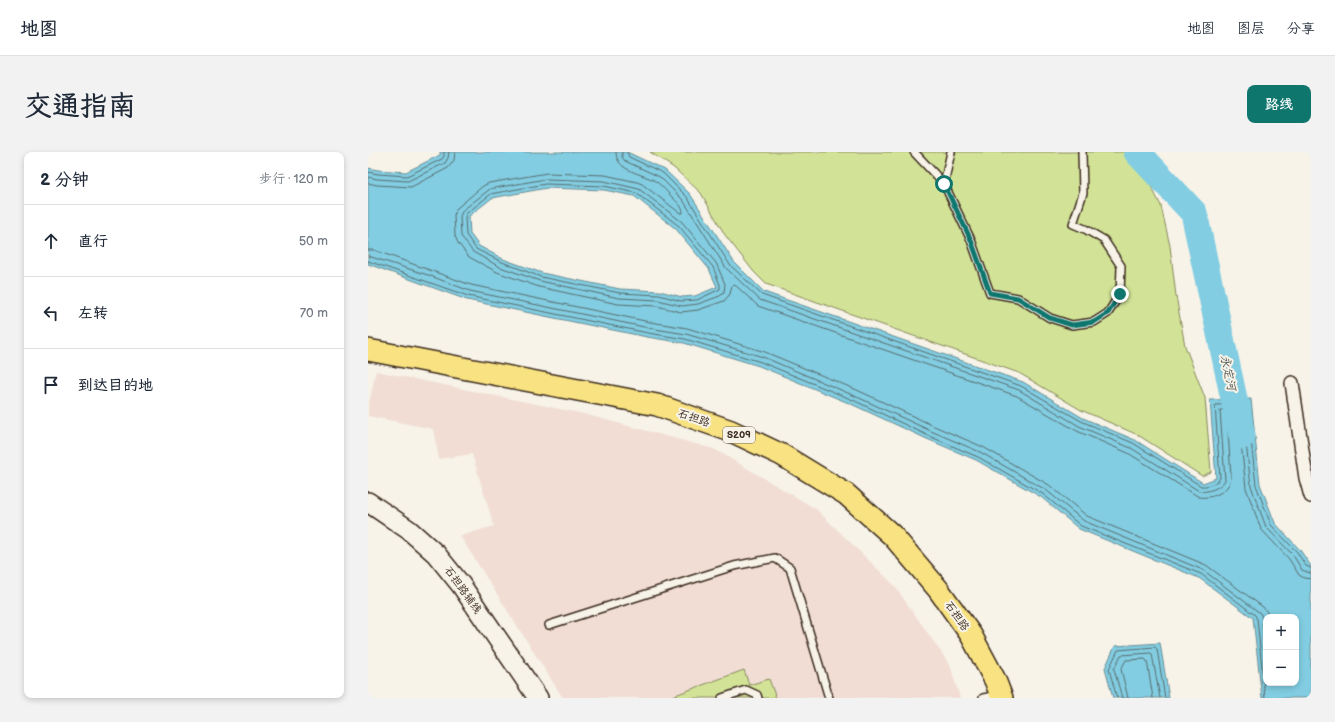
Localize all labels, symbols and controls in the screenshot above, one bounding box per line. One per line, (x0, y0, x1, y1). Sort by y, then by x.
text: 地图 (20, 18, 58, 41)
text: 地图 (1187, 20, 1215, 37)
text: 图层 (1237, 20, 1265, 37)
text: 分享 (1287, 20, 1315, 37)
button: 路线 (1247, 85, 1311, 123)
text: 交通指南 (24, 90, 136, 123)
text: 2 分钟 (40, 170, 89, 190)
text: 步行 · 120 m (259, 171, 328, 187)
route start (935, 175, 953, 193)
icon: ahead (40, 230, 62, 252)
text: 直行 (78, 232, 108, 251)
text: 50 m (299, 233, 328, 249)
route end (1111, 285, 1129, 303)
icon: left (40, 302, 62, 324)
text: 左转 (78, 304, 108, 323)
text: 70 m (300, 305, 328, 321)
water label: 永定河 (1217, 354, 1239, 394)
icon: arrive (40, 374, 62, 396)
text: 到达目的地 (78, 376, 153, 395)
street label: 石担路 (676, 406, 712, 430)
road number: S209 (723, 427, 755, 443)
street label: 石担路辅线 (442, 564, 484, 616)
street label: 石担路 (942, 599, 972, 633)
map controls (1263, 614, 1299, 686)
button: + (1263, 614, 1299, 650)
button: − (1263, 650, 1299, 686)

